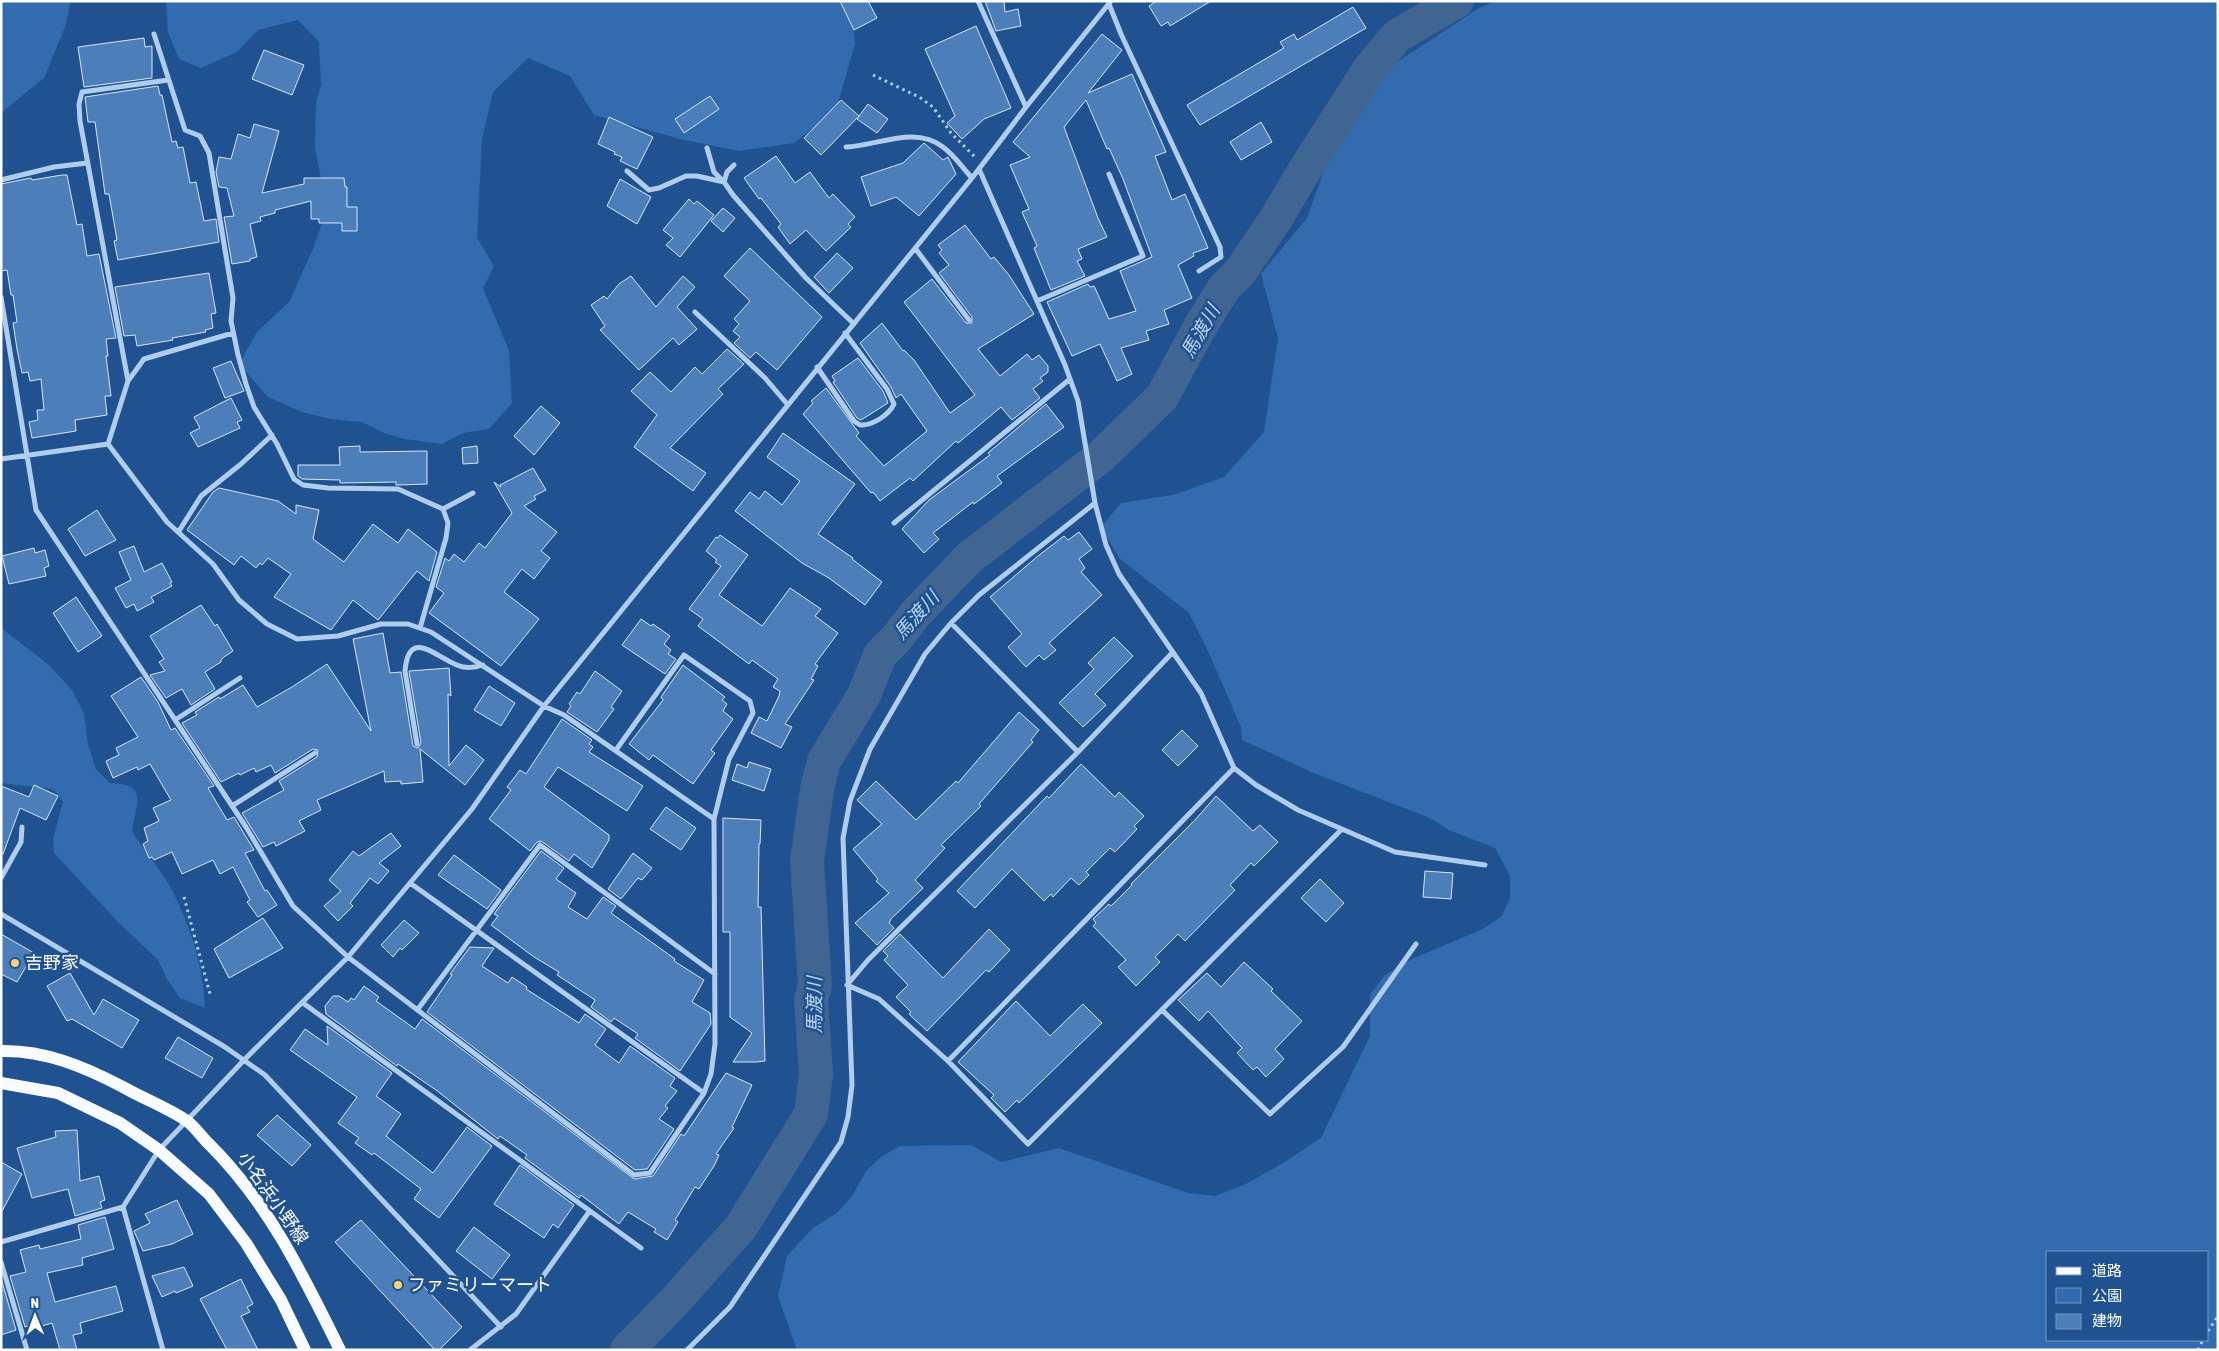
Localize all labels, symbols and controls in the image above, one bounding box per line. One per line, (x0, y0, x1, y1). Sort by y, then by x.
water label: 馬渡川 (1176, 299, 1225, 361)
water label: 馬渡川 (889, 585, 945, 644)
place label: 吉野家 (25, 952, 79, 973)
marker: 吉野家 (9, 957, 21, 969)
water label: 馬渡川 (803, 975, 825, 1034)
street label: 小名浜小野線 (234, 1147, 313, 1248)
legend (2046, 1251, 2209, 1341)
text: 道路 (2092, 1262, 2122, 1279)
place label: ファミリーマート (408, 1274, 552, 1295)
marker: ファミリーマート (392, 1279, 404, 1291)
text: 公園 (2092, 1287, 2122, 1304)
north arrow (10, 1291, 60, 1341)
text: N (31, 1295, 39, 1311)
text: 建物 (2092, 1312, 2122, 1329)

